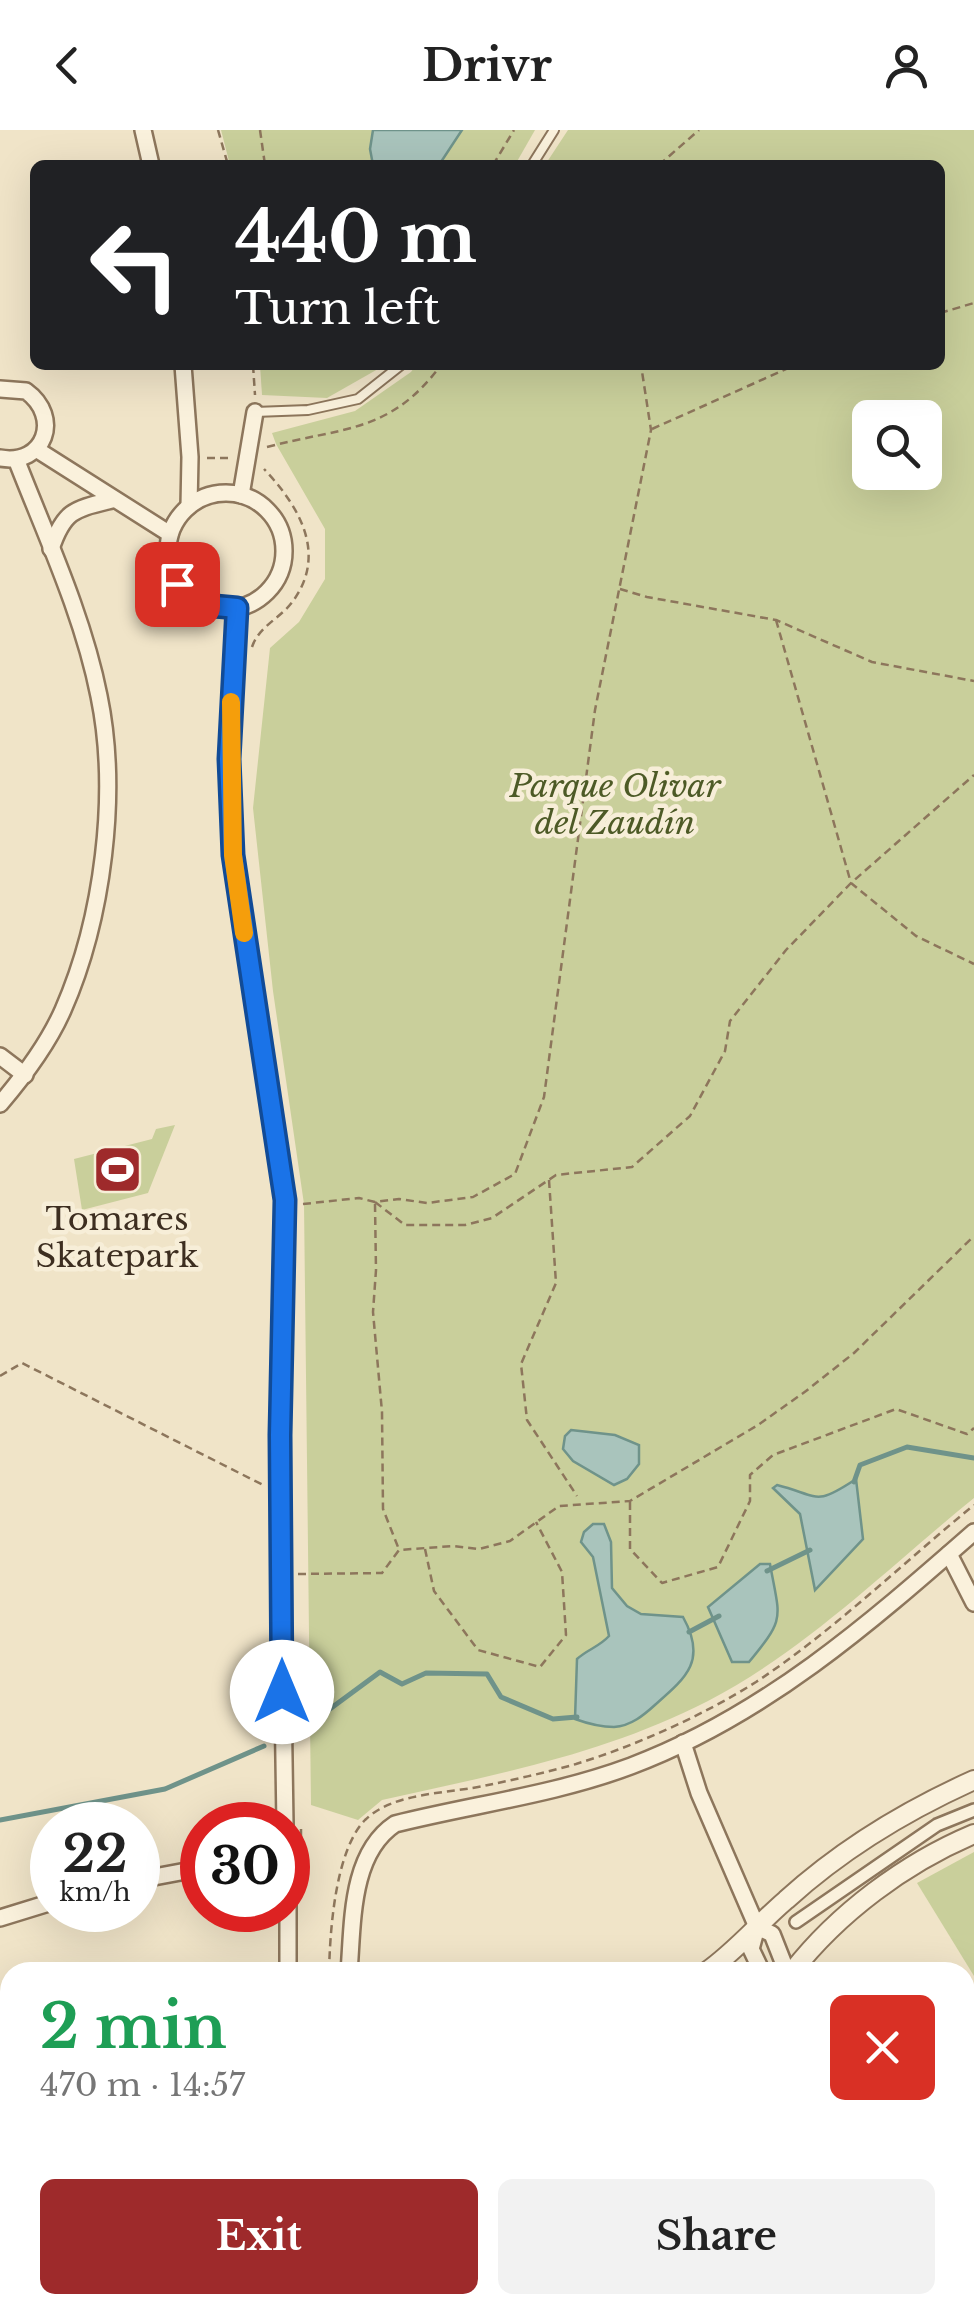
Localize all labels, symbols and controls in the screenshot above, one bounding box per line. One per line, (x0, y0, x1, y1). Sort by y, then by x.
text: Drivr (422, 37, 552, 93)
icon: back (40, 38, 95, 93)
icon: person (879, 38, 934, 93)
text: 440 m (235, 194, 477, 281)
icon: left (70, 200, 200, 330)
text: Turn left (235, 280, 440, 336)
map controls (852, 400, 942, 490)
button: search (852, 400, 942, 490)
pin (135, 542, 220, 627)
icon: arrive (150, 557, 205, 612)
park label: Parque Olivar del Zaudín (509, 766, 722, 843)
sports icon: Tomares Skatepark (91, 1143, 143, 1195)
place label: Tomares Skatepark (36, 1199, 199, 1276)
position arrow (230, 1640, 334, 1744)
speed limit sign: 30 (180, 1802, 310, 1932)
text: 22 (62, 1823, 128, 1886)
text: km/h (60, 1877, 130, 1908)
text: 2 min (40, 1990, 227, 2064)
button: close (830, 1995, 935, 2100)
text: 470 m · 14:57 (40, 2065, 245, 2105)
button: Exit (40, 2179, 478, 2294)
button: Share (498, 2179, 935, 2294)

